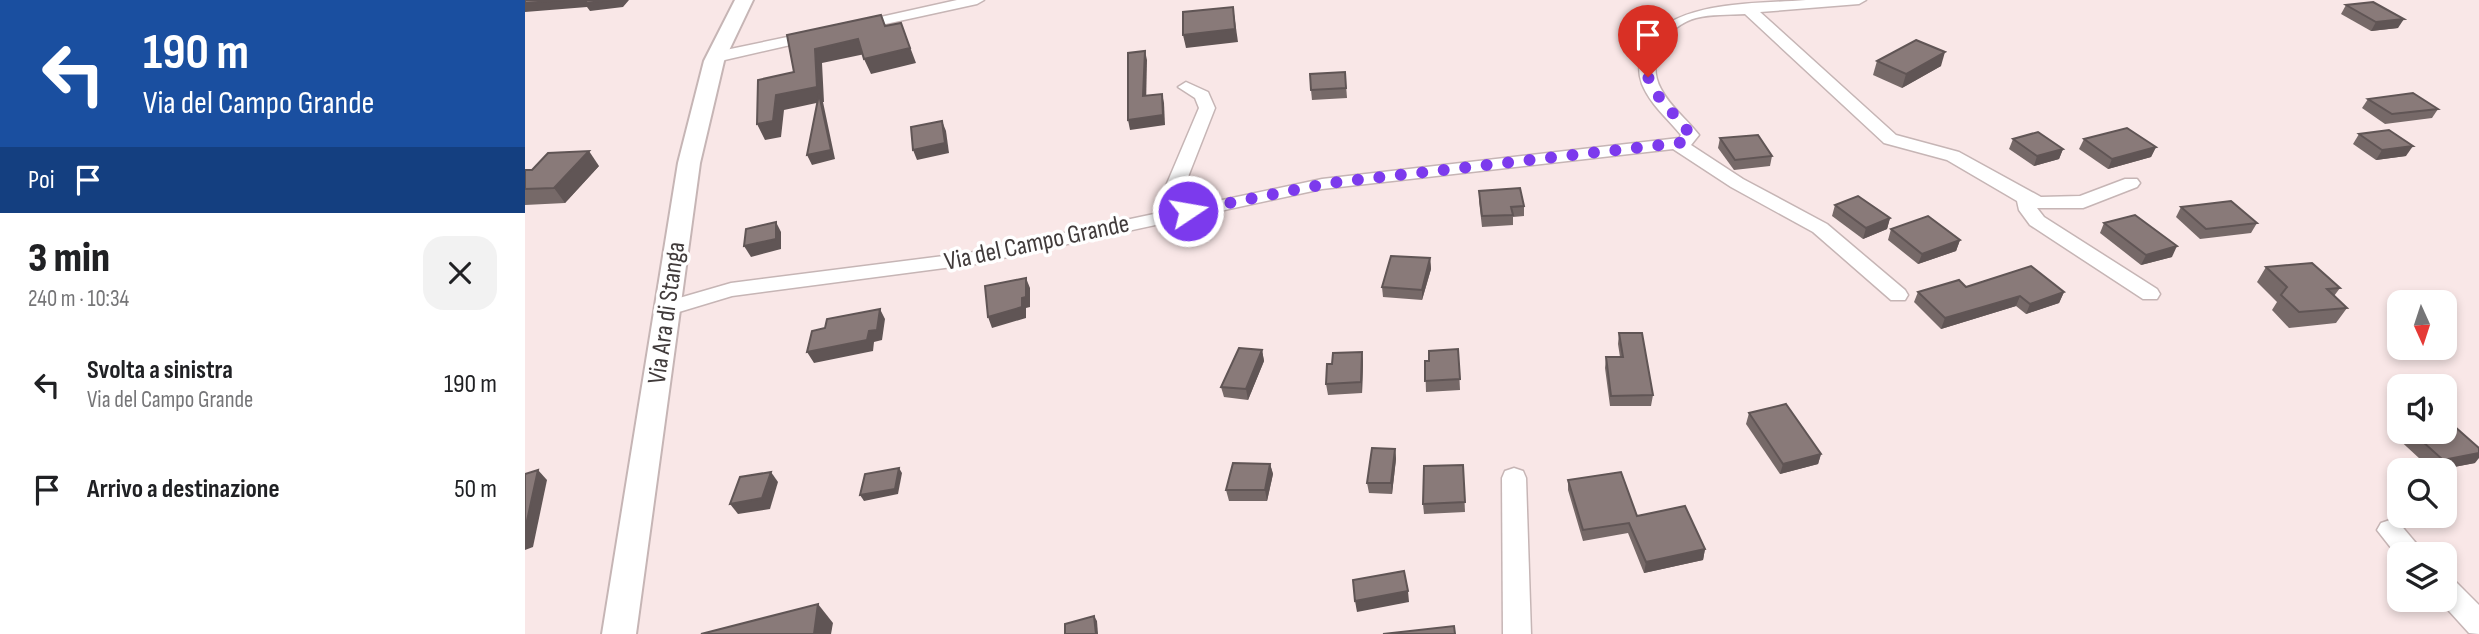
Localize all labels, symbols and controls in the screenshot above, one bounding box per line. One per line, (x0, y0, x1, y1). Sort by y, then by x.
pin (1618, 5, 1678, 77)
icon: arrive (1629, 16, 1667, 54)
text: 190 m (143, 24, 249, 83)
icon: left (28, 28, 119, 119)
text: Via del Campo Grande (143, 84, 374, 123)
icon: arrive (69, 161, 107, 199)
text: Poi (28, 165, 55, 196)
position arrow (1151, 174, 1225, 248)
street label: Via del Campo Grande (942, 208, 1132, 278)
text: 3 min (28, 233, 110, 284)
button: close (423, 236, 497, 310)
street label: Via Ara di Stanga (642, 240, 692, 386)
text: 240 m · 10:34 (28, 285, 129, 313)
north arrow (2387, 290, 2457, 360)
map controls (2387, 290, 2457, 612)
text: Svolta a sinistra (87, 355, 233, 386)
icon: left (28, 366, 66, 404)
text: 190 m (444, 369, 497, 400)
button: sound (2387, 374, 2457, 444)
text: Via del Campo Grande (87, 386, 253, 414)
button: search (2387, 458, 2457, 528)
icon: arrive (28, 471, 66, 509)
text: Arrivo a destinazione (87, 474, 280, 505)
text: 50 m (454, 474, 497, 505)
button: layers (2387, 542, 2457, 612)

